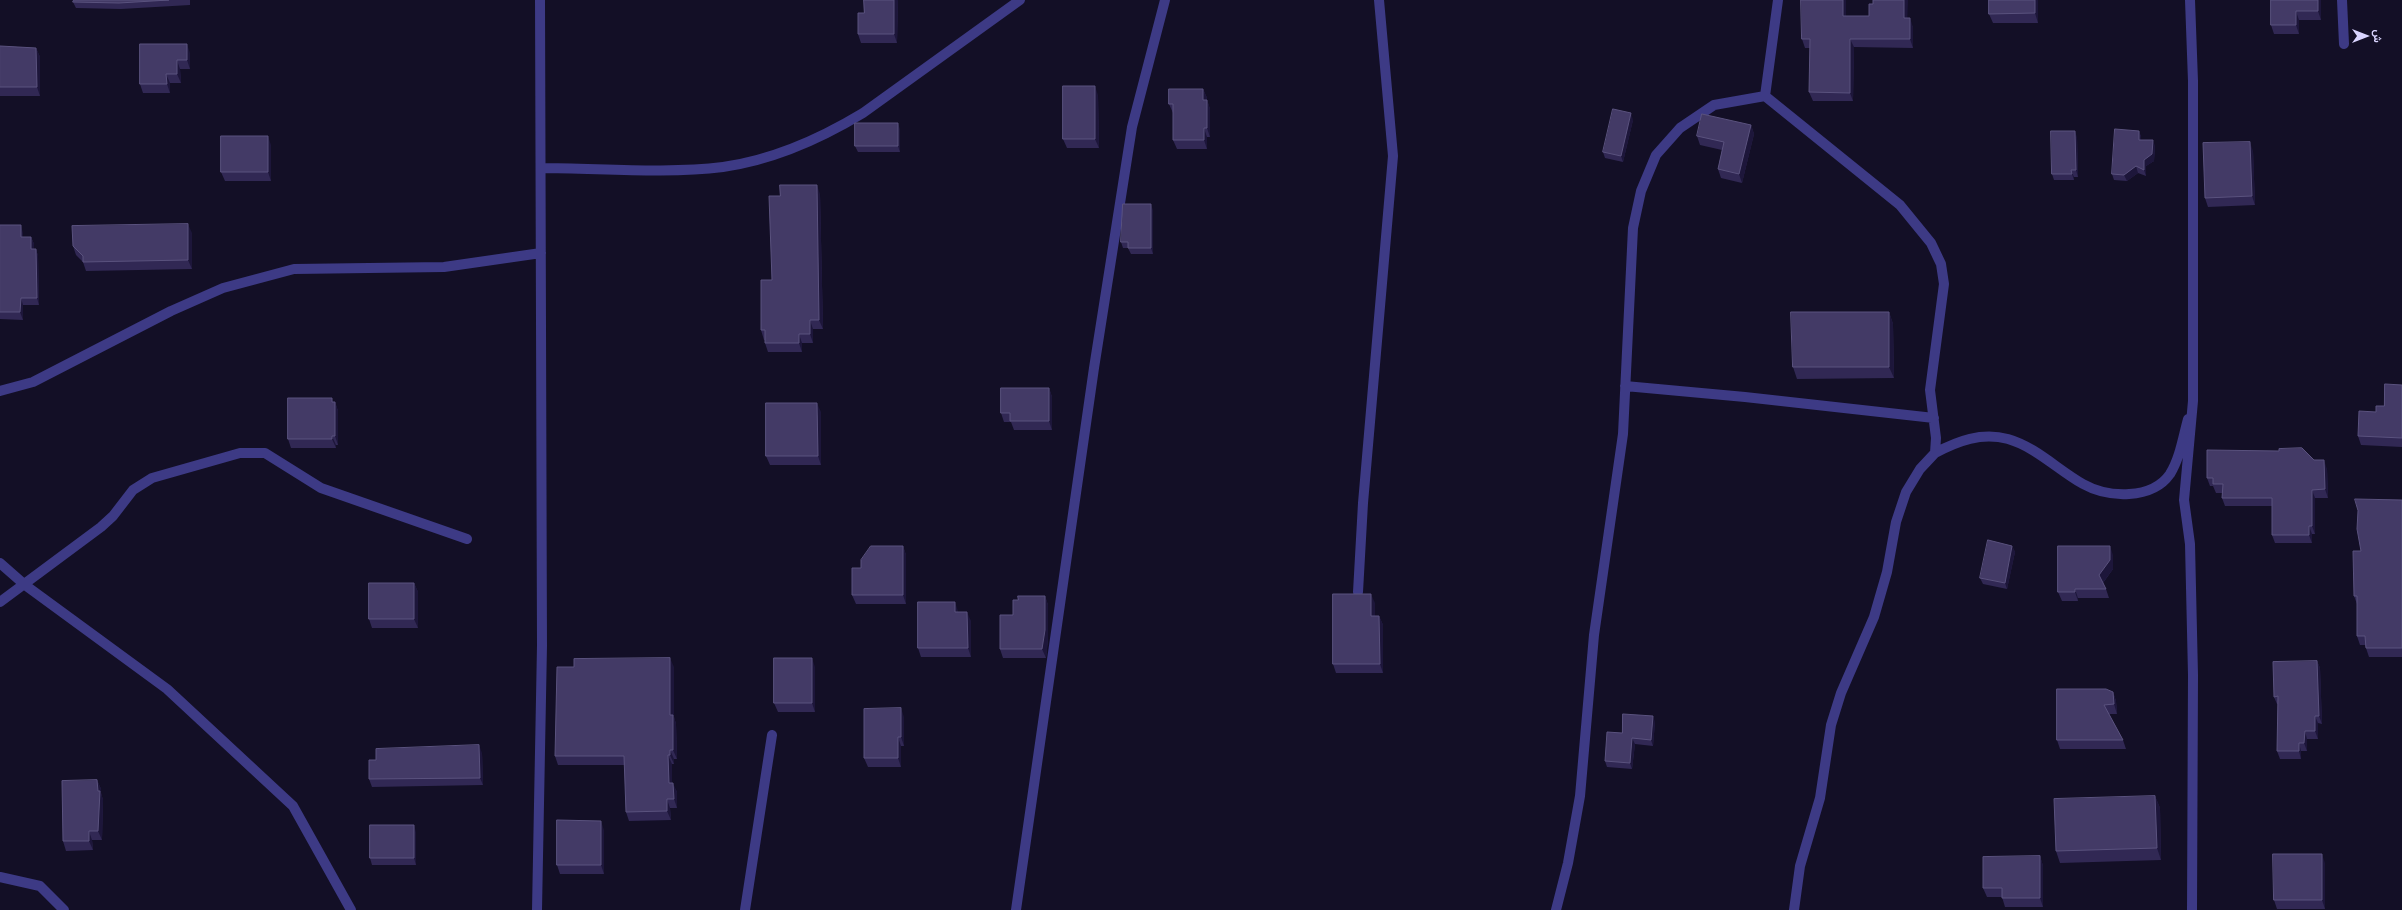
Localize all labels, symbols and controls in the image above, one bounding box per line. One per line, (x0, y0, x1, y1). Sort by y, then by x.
north arrow (2346, 16, 2386, 56)
text: ش (2371, 29, 2385, 43)

